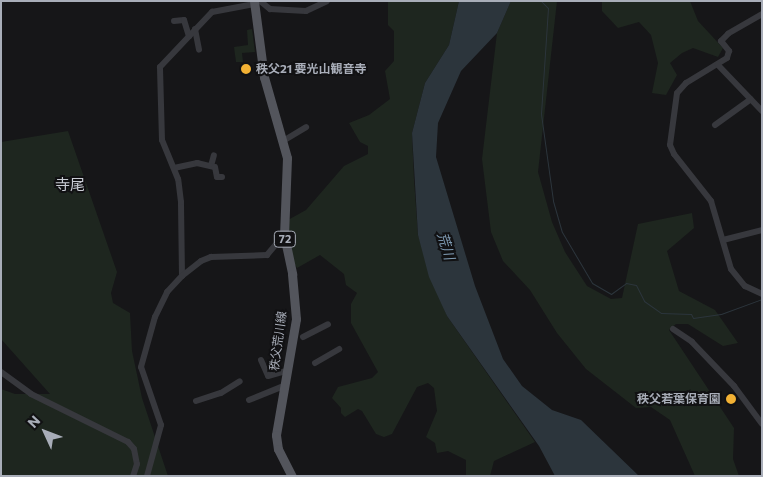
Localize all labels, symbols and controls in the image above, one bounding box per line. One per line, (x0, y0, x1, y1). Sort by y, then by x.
place label: 秩父21 要光山観音寺 (256, 62, 367, 76)
marker: 秩父21 要光山観音寺 (240, 63, 252, 75)
district label: 寺尾 (55, 176, 85, 194)
road number: 72 (274, 230, 296, 248)
water label: 荒川 (434, 230, 458, 262)
street label: 秩父荒川線 (267, 310, 289, 372)
place label: 秩父若葉保育園 (637, 392, 721, 406)
marker: 秩父若葉保育園 (725, 393, 737, 405)
north arrow (20, 407, 70, 457)
text: N (24, 412, 43, 431)

